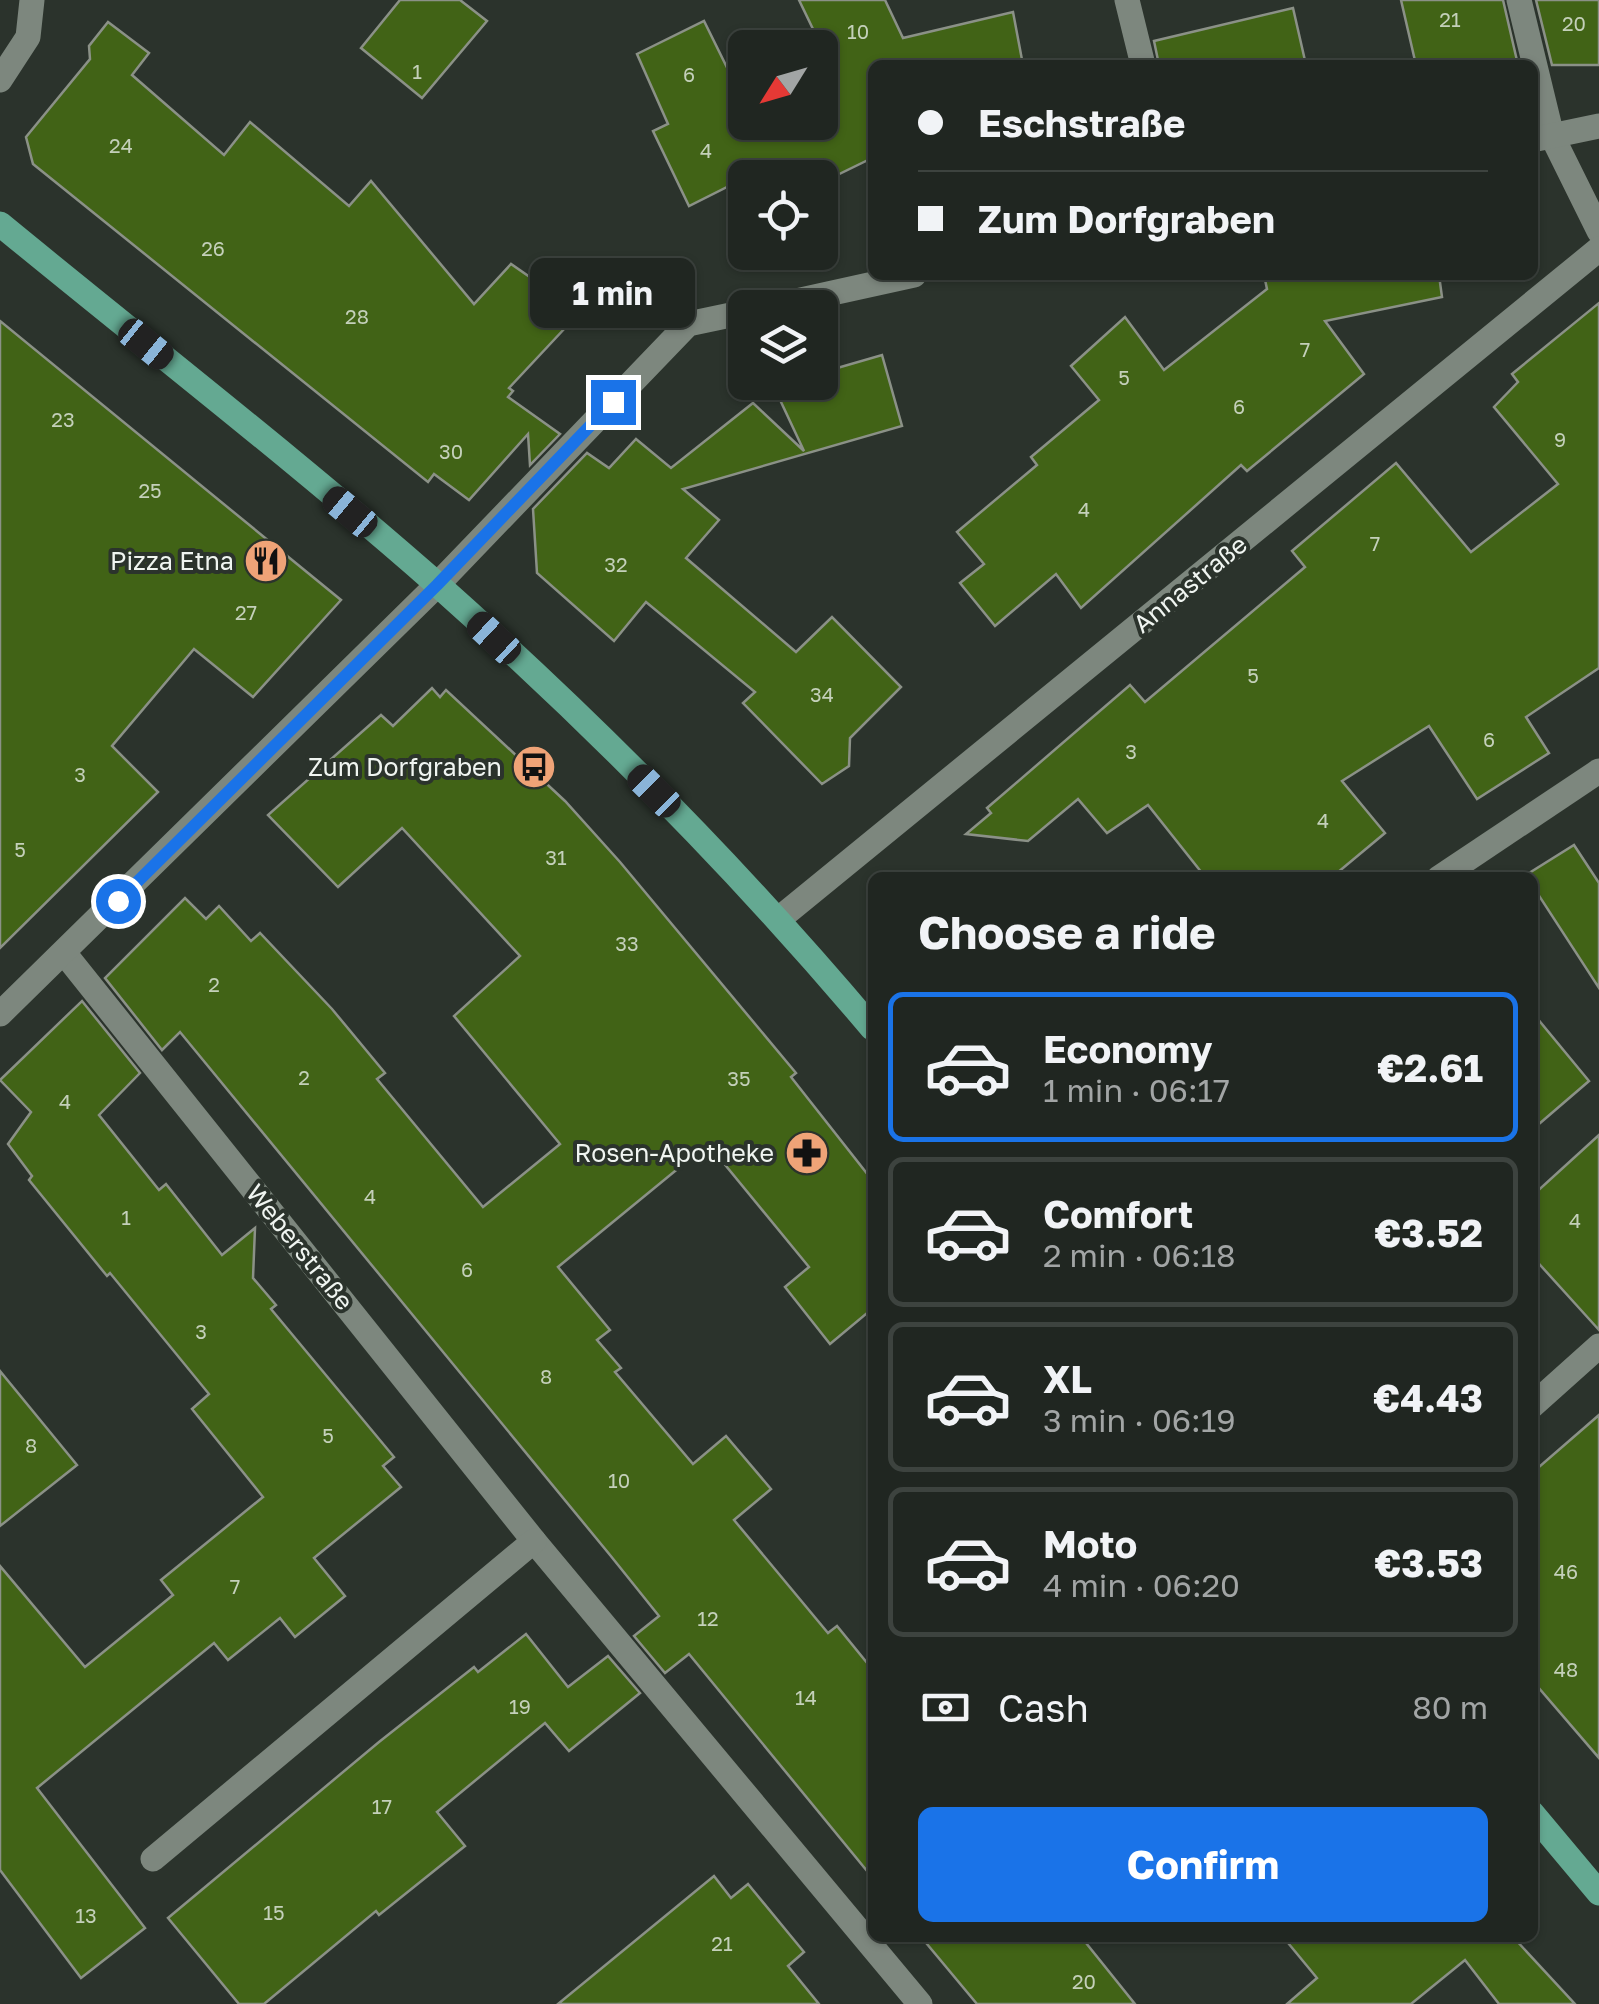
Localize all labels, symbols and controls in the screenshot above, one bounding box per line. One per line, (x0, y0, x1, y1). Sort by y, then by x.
house number: 21 (1439, 7, 1461, 31)
house number: 20 (1562, 11, 1586, 35)
house number: 10 (847, 19, 869, 43)
north arrow (728, 30, 838, 140)
map controls (728, 30, 838, 400)
house number: 1 (412, 59, 422, 83)
house number: 6 (683, 62, 695, 86)
text: Eschstraße (978, 100, 1185, 145)
house number: 24 (109, 133, 133, 157)
house number: 4 (700, 138, 712, 162)
button: locate (728, 160, 838, 270)
text: Zum Dorfgraben (978, 196, 1275, 241)
house number: 26 (201, 236, 225, 260)
callout: 1 min (530, 257, 696, 327)
text: 1 min (572, 274, 653, 312)
button: layers (728, 290, 838, 400)
house number: 28 (345, 304, 369, 328)
car (113, 313, 179, 375)
house number: 7 (1300, 337, 1310, 361)
house number: 5 (1118, 365, 1130, 389)
route end (591, 380, 636, 425)
house number: 6 (1233, 394, 1245, 418)
house number: 23 (51, 407, 75, 431)
house number: 9 (1554, 427, 1566, 451)
house number: 30 (439, 439, 463, 463)
house number: 25 (138, 478, 162, 502)
car (317, 481, 383, 543)
house number: 4 (1078, 497, 1090, 521)
street label: Annastraße (1126, 528, 1253, 639)
house number: 7 (1370, 531, 1380, 555)
restaurant icon: Pizza Etna (243, 538, 289, 584)
place label: Pizza Etna (110, 545, 234, 576)
house number: 32 (604, 552, 628, 576)
house number: 27 (235, 600, 257, 624)
car (462, 607, 526, 669)
house number: 5 (1247, 663, 1259, 687)
house number: 34 (810, 682, 834, 706)
house number: 6 (1483, 727, 1495, 751)
house number: 3 (1125, 739, 1137, 763)
bus stop icon: Zum Dorfgraben (511, 744, 557, 790)
place label: Zum Dorfgraben (308, 751, 502, 782)
car (622, 759, 686, 823)
house number: 3 (74, 762, 86, 786)
house number: 4 (1317, 808, 1329, 832)
house number: 5 (14, 837, 26, 861)
house number: 31 (545, 845, 567, 869)
route start (96, 879, 141, 924)
text: Choose a ride (918, 905, 1216, 959)
house number: 33 (615, 931, 639, 955)
house number: 2 (208, 972, 220, 996)
icon: car (923, 1022, 1013, 1112)
text: Economy (1043, 1026, 1212, 1071)
text: €2.61 (1377, 1045, 1483, 1090)
house number: 2 (298, 1065, 310, 1089)
house number: 35 (727, 1066, 751, 1090)
text: 1 min · 06:17 (1043, 1071, 1230, 1109)
house number: 4 (59, 1089, 71, 1113)
pharmacy icon: Rosen-Apotheke (784, 1130, 830, 1176)
place label: Rosen-Apotheke (574, 1137, 774, 1168)
street label: Weberstraße (240, 1177, 361, 1316)
house number: 4 (364, 1184, 376, 1208)
icon: car (923, 1187, 1013, 1277)
text: Comfort (1043, 1191, 1193, 1236)
house number: 1 (121, 1205, 131, 1229)
house number: 4 (1569, 1208, 1581, 1232)
text: €3.52 (1375, 1210, 1483, 1255)
text: 2 min · 06:18 (1043, 1236, 1236, 1274)
house number: 6 (461, 1257, 473, 1281)
house number: 3 (195, 1319, 207, 1343)
icon: car (923, 1352, 1013, 1442)
text: XL (1043, 1356, 1092, 1401)
house number: 8 (540, 1364, 552, 1388)
text: €4.43 (1373, 1375, 1483, 1420)
text: 3 min · 06:19 (1043, 1401, 1236, 1439)
house number: 5 (322, 1423, 334, 1447)
house number: 8 (25, 1433, 37, 1457)
house number: 10 (608, 1468, 630, 1492)
icon: car (923, 1517, 1013, 1607)
text: Moto (1043, 1521, 1137, 1566)
text: €3.53 (1375, 1540, 1483, 1585)
house number: 46 (1554, 1559, 1578, 1583)
text: 4 min · 06:20 (1043, 1566, 1240, 1604)
house number: 7 (230, 1574, 240, 1598)
house number: 12 (697, 1606, 719, 1630)
house number: 48 (1554, 1657, 1578, 1681)
icon: cash (918, 1680, 973, 1735)
house number: 14 (795, 1685, 817, 1709)
text: Cash (998, 1685, 1089, 1730)
text: 80 m (1412, 1688, 1488, 1726)
house number: 19 (509, 1694, 531, 1718)
house number: 17 (372, 1794, 392, 1818)
button: Confirm (918, 1807, 1488, 1922)
house number: 15 (263, 1900, 285, 1924)
house number: 13 (75, 1903, 97, 1927)
house number: 21 (711, 1931, 733, 1955)
house number: 20 (1072, 1969, 1096, 1993)

